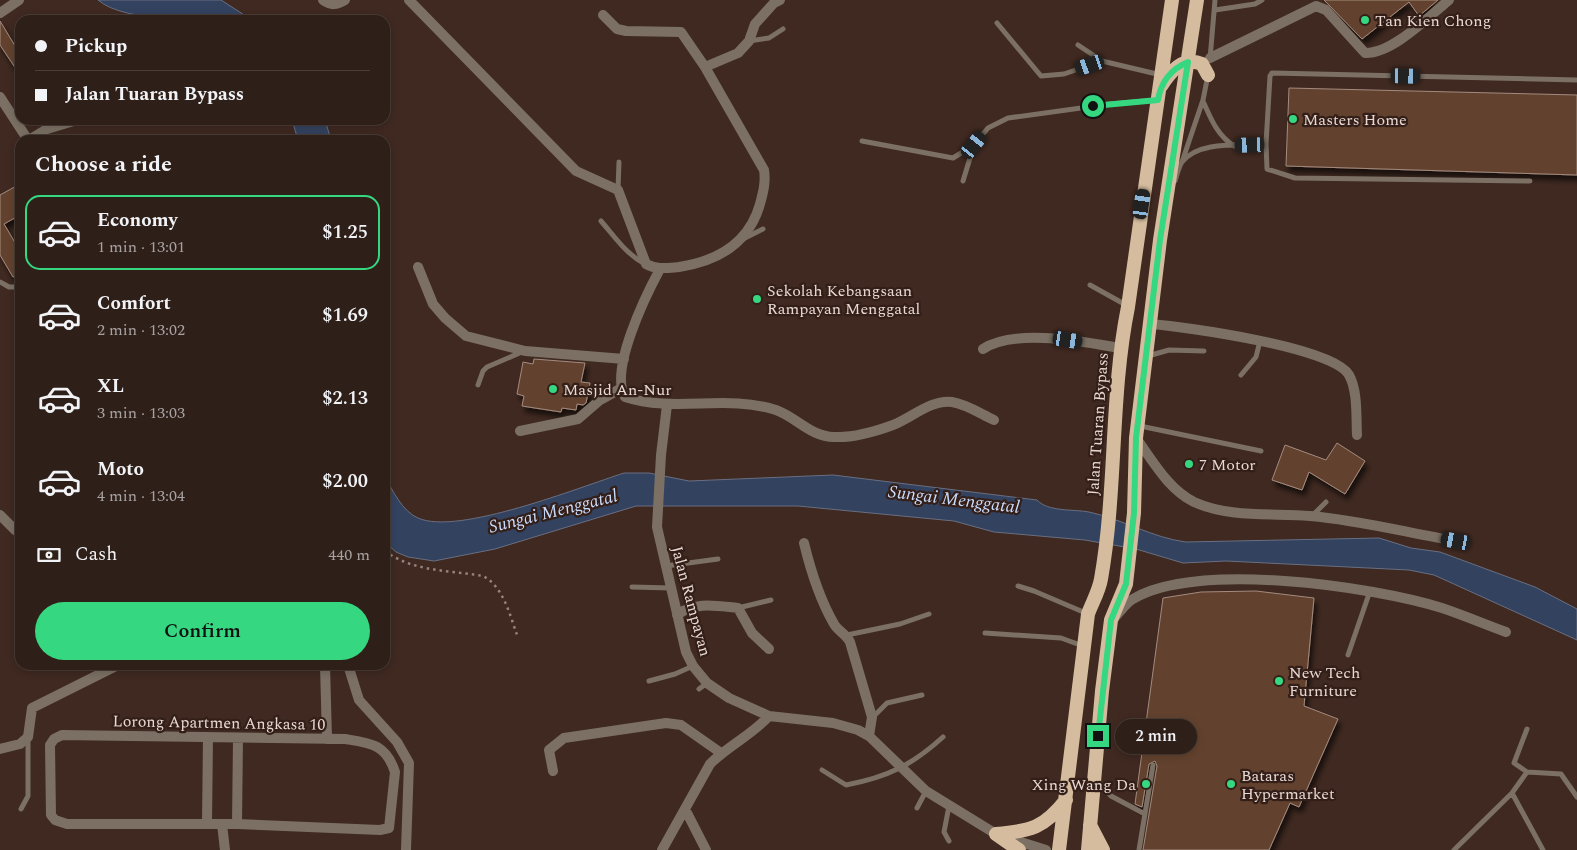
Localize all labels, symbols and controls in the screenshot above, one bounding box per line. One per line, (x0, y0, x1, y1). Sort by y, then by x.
place label: Tan Kien Chong (1375, 9, 1491, 33)
marker: Tan Kien Chong (1359, 14, 1371, 26)
text: Pickup (65, 32, 127, 61)
car (1073, 53, 1106, 77)
car (1390, 68, 1421, 84)
text: Jalan Tuaran Bypass (65, 80, 244, 109)
route start (1082, 95, 1104, 117)
place label: Masters Home (1303, 108, 1407, 132)
marker: Masters Home (1287, 113, 1299, 125)
car (958, 129, 989, 161)
car (1234, 137, 1265, 153)
text: Choose a ride (35, 148, 172, 181)
car (1132, 188, 1151, 220)
text: Economy (97, 206, 178, 235)
icon: car (37, 210, 82, 255)
text: $1.25 (322, 218, 368, 247)
text: 1 min · 13:01 (97, 235, 185, 259)
place label: Sekolah Kebangsaan Rampayan Menggatal (767, 279, 920, 321)
text: Comfort (97, 289, 171, 318)
icon: car (37, 293, 82, 338)
marker: Sekolah Kebangsaan Rampayan Menggatal (751, 293, 763, 305)
text: $1.69 (322, 301, 368, 330)
text: 2 min · 13:02 (97, 318, 185, 342)
car (1052, 330, 1083, 350)
street label: Jalan Tuaran Bypass (1081, 352, 1115, 496)
text: XL (97, 372, 124, 401)
icon: car (37, 376, 82, 421)
place label: Masjid An-Nur (563, 378, 671, 402)
marker: Masjid An-Nur (547, 383, 559, 395)
text: $2.13 (322, 384, 368, 413)
text: 3 min · 13:03 (97, 401, 185, 425)
place label: 7 Motor (1199, 453, 1256, 477)
text: Moto (97, 455, 144, 484)
marker: 7 Motor (1183, 458, 1195, 470)
icon: car (37, 459, 82, 504)
text: $2.00 (322, 467, 368, 496)
water label: Sungai Menggatal (887, 478, 1021, 521)
water label: Sungai Menggatal (486, 482, 621, 541)
text: 4 min · 13:04 (97, 484, 185, 508)
car (1439, 531, 1472, 551)
text: Cash (75, 540, 117, 569)
icon: cash (35, 541, 63, 569)
text: 440 m (328, 543, 370, 567)
street label: Jalan Rampayan (665, 543, 717, 659)
button: Confirm (35, 602, 370, 660)
place label: New Tech Furniture (1289, 661, 1360, 703)
marker: New Tech Furniture (1273, 675, 1285, 687)
street label: Lorong Apartmen Angkasa 10 (112, 709, 326, 737)
callout: 2 min (1116, 718, 1198, 754)
text: 2 min (1135, 724, 1177, 748)
route end (1087, 725, 1109, 747)
place label: Bataras Hypermarket (1241, 764, 1335, 806)
place label: Xing Wang Da (1032, 773, 1136, 797)
marker: Xing Wang Da (1140, 778, 1152, 790)
marker: Bataras Hypermarket (1225, 778, 1237, 790)

